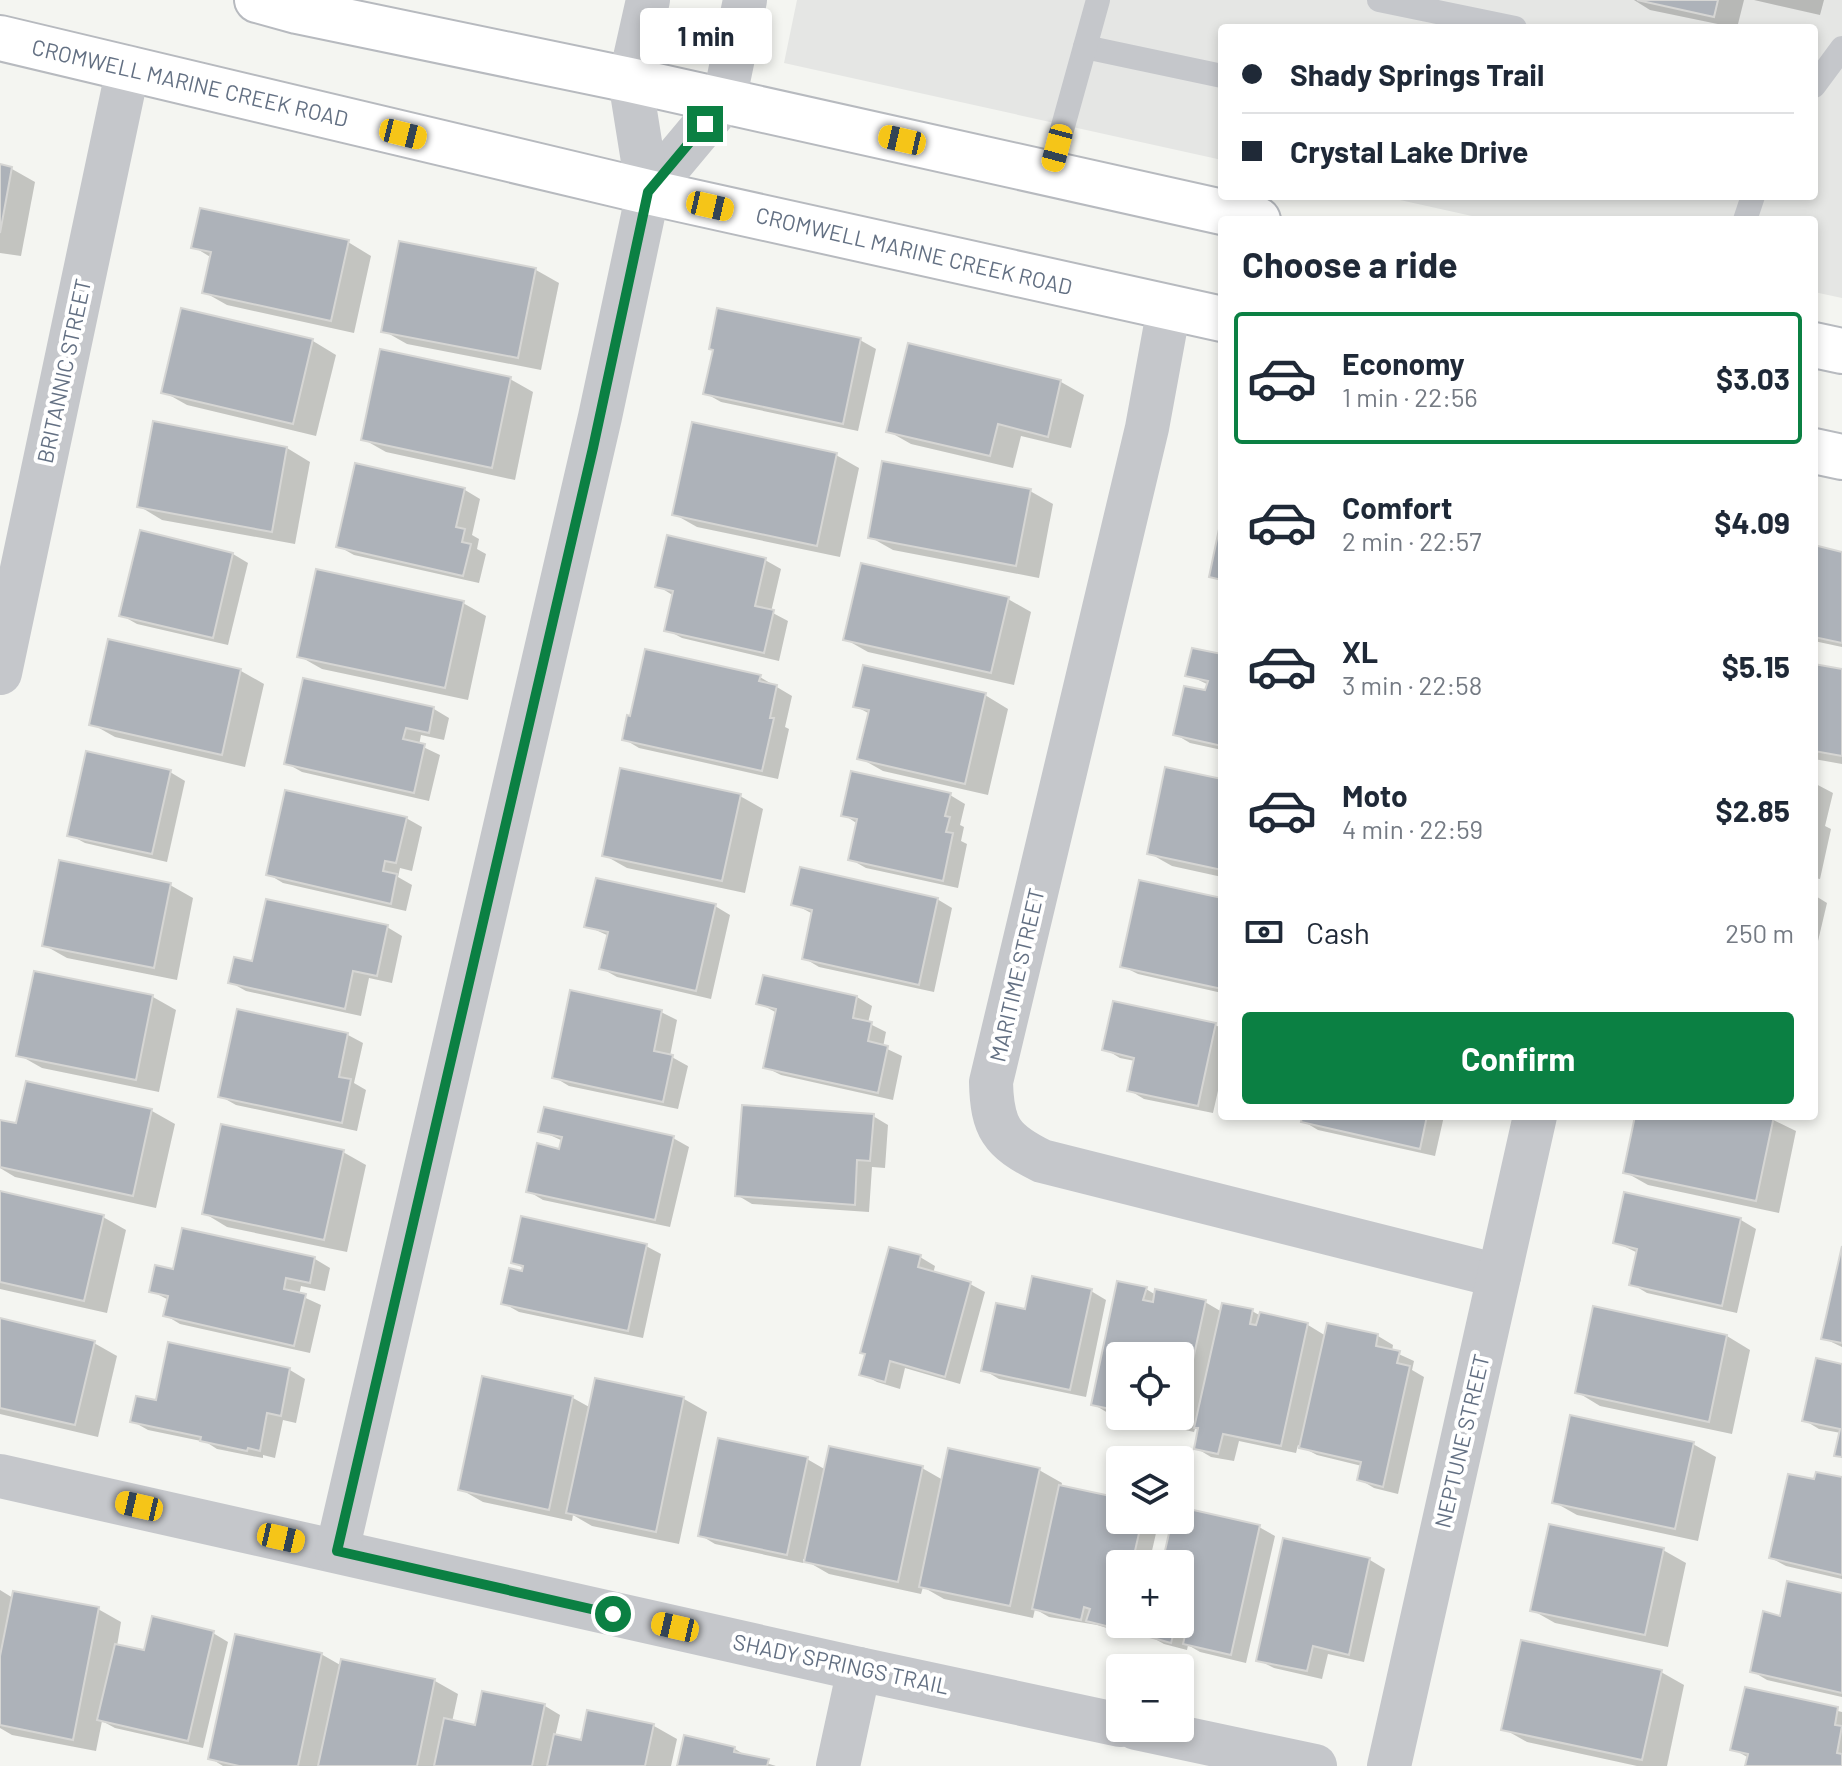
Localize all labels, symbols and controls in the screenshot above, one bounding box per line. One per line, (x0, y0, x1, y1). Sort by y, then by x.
callout: 1 min (639, 8, 771, 64)
text: 1 min (678, 20, 734, 51)
street label: CROMWELL MARINE CREEK ROAD (30, 33, 351, 131)
text: Shady Springs Trail (1290, 56, 1544, 92)
route end (687, 106, 723, 142)
car (377, 117, 429, 151)
car (1039, 122, 1075, 174)
car (876, 123, 928, 157)
text: Crystal Lake Drive (1290, 133, 1528, 169)
car (684, 189, 736, 223)
street label: CROMWELL MARINE CREEK ROAD (754, 201, 1075, 299)
text: Choose a ride (1242, 242, 1458, 285)
street label: BRITANNIC STREET (31, 276, 95, 465)
icon: car (1246, 342, 1318, 414)
text: Economy (1342, 345, 1465, 381)
text: $3.03 (1716, 360, 1790, 396)
text: 1 min · 22:56 (1342, 381, 1478, 412)
icon: car (1246, 486, 1318, 558)
text: Comfort (1342, 489, 1452, 525)
text: $4.09 (1714, 504, 1790, 540)
text: 2 min · 22:57 (1342, 525, 1482, 556)
icon: car (1246, 630, 1318, 702)
text: XL (1342, 633, 1378, 669)
text: $5.15 (1722, 648, 1790, 684)
text: 3 min · 22:58 (1342, 669, 1482, 700)
icon: car (1246, 774, 1318, 846)
text: Moto (1342, 777, 1408, 813)
text: $2.85 (1716, 792, 1790, 828)
text: 4 min · 22:59 (1342, 813, 1483, 844)
street label: MARITIME STREET (983, 885, 1049, 1064)
icon: cash (1242, 910, 1286, 954)
text: Cash (1306, 914, 1370, 950)
text: 250 m (1725, 917, 1794, 948)
button: Confirm (1242, 1012, 1794, 1104)
map controls (1106, 1342, 1194, 1742)
button: locate (1106, 1342, 1194, 1430)
street label: NEPTUNE STREET (1428, 1351, 1494, 1530)
button: layers (1106, 1446, 1194, 1534)
car (113, 1489, 165, 1523)
car (255, 1521, 307, 1555)
button: + (1106, 1550, 1194, 1638)
route start (595, 1596, 631, 1632)
car (649, 1610, 701, 1644)
street label: SHADY SPRINGS TRAIL (731, 1627, 951, 1699)
button: − (1106, 1654, 1194, 1742)

